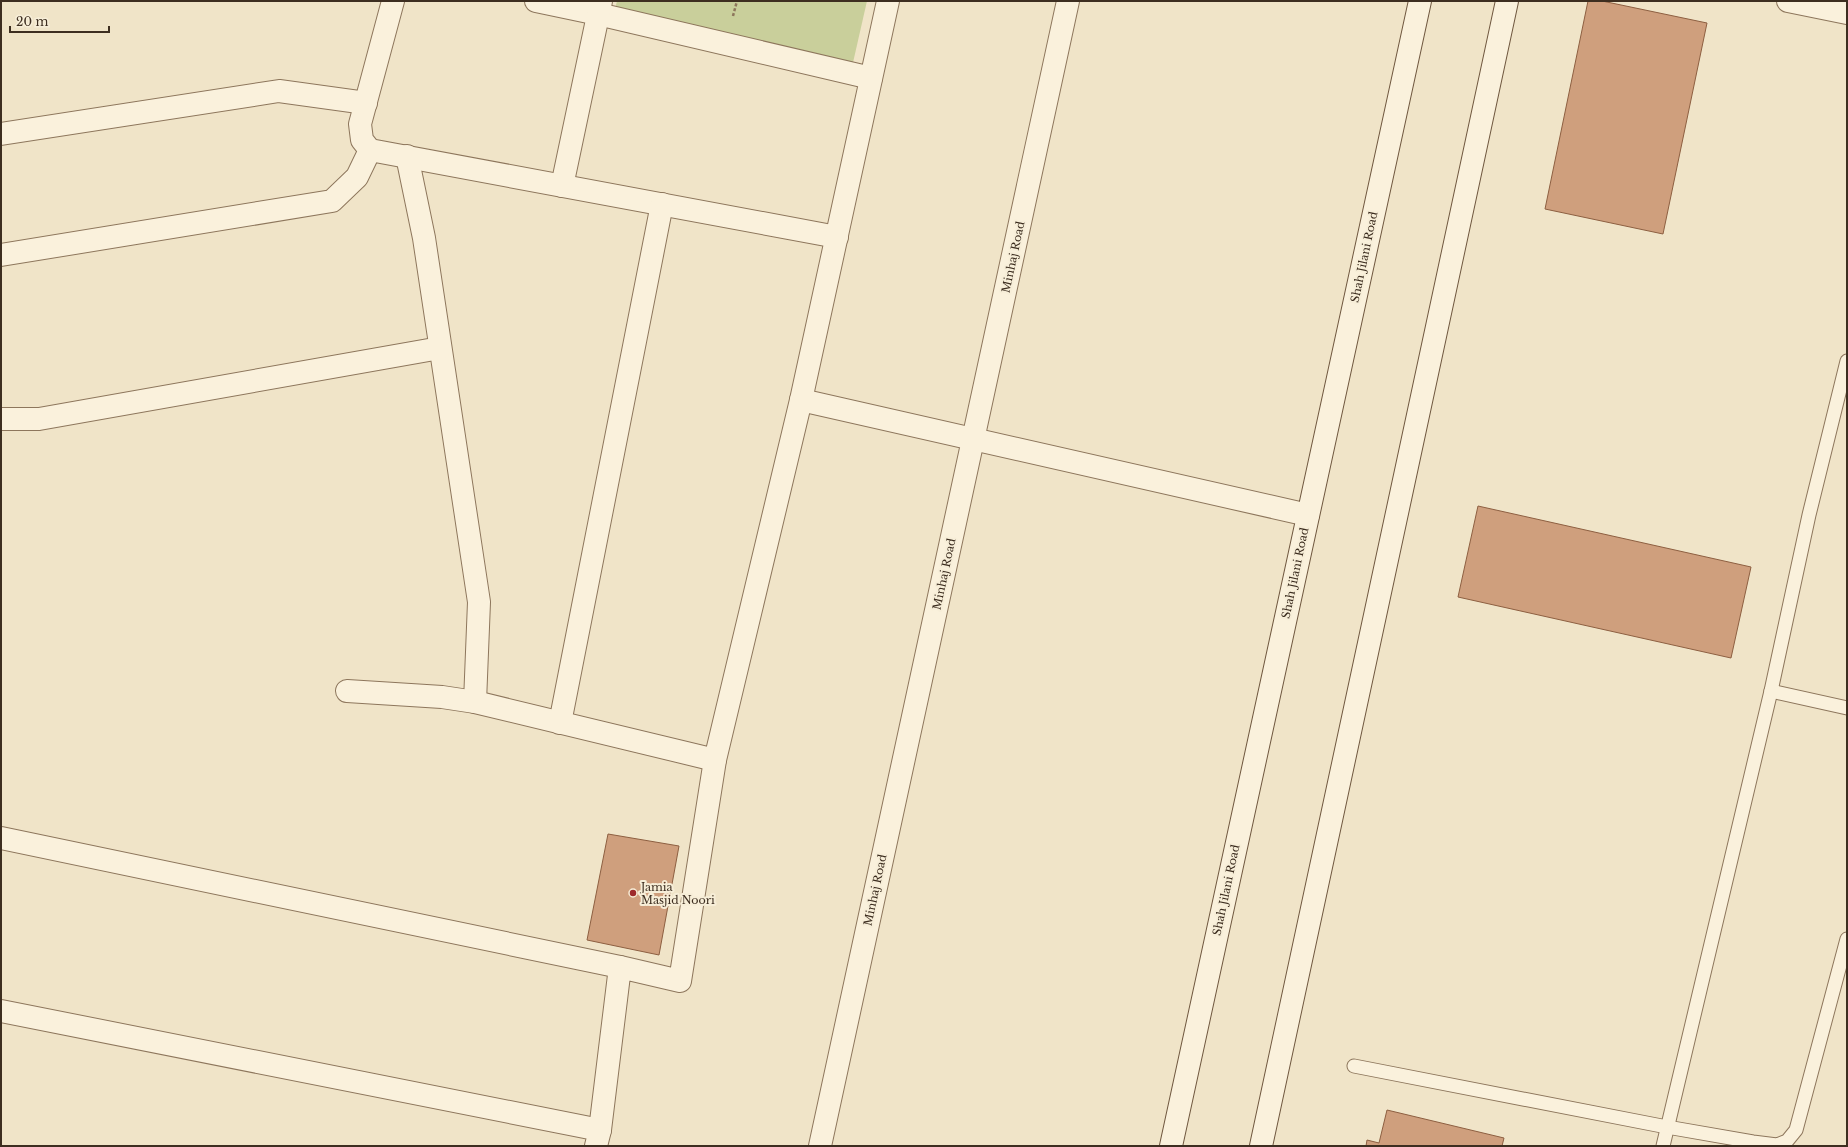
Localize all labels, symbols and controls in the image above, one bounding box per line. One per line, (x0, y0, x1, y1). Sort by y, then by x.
scale bar (10, 8, 109, 34)
text: 20 m (16, 14, 48, 29)
street label: Shah Jilani Road (1347, 210, 1381, 304)
street label: Minhaj Road (999, 219, 1028, 294)
street label: Shah Jilani Road (1278, 526, 1312, 620)
street label: Minhaj Road (930, 536, 959, 611)
street label: Shah Jilani Road (1209, 843, 1243, 937)
street label: Minhaj Road (861, 852, 890, 927)
place label: Jamia Masjid Noori (639, 880, 715, 907)
marker: Jamia Masjid Noori (628, 888, 638, 898)

